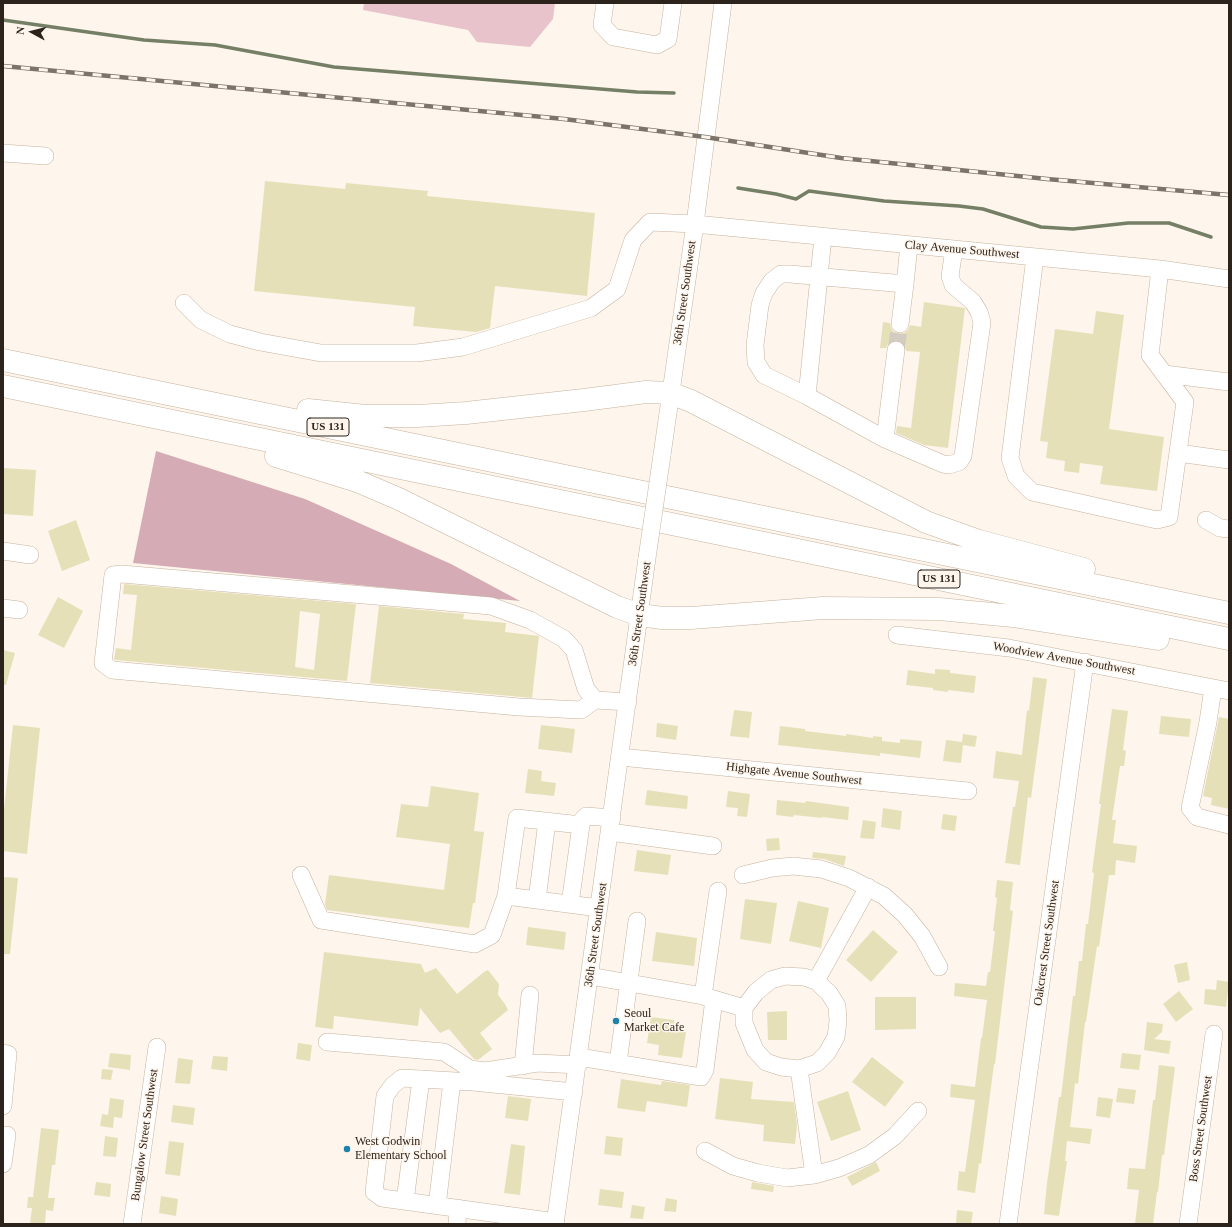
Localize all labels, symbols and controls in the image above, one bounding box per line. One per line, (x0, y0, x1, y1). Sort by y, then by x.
north arrow (12, 12, 52, 52)
text: N (14, 26, 27, 35)
street label: Clay Avenue Southwest (904, 238, 1020, 262)
street label: 36th Street Southwest (671, 240, 699, 346)
road number: US 131 (307, 418, 349, 436)
street label: 36th Street Southwest (626, 561, 654, 667)
road number: US 131 (918, 570, 960, 588)
street label: Woodview Avenue Southwest (992, 639, 1136, 679)
street label: Highgate Avenue Southwest (725, 760, 863, 788)
street label: Oakcrest Street Southwest (1031, 879, 1063, 1007)
street label: 36th Street Southwest (582, 882, 610, 988)
place label: Seoul Market Cafe (624, 1007, 684, 1035)
marker: Seoul Market Cafe (611, 1016, 621, 1026)
street label: Bungalow Street Southwest (129, 1068, 161, 1202)
street label: Boss Street Southwest (1186, 1075, 1216, 1183)
place label: West Godwin Elementary School (355, 1135, 447, 1163)
marker: West Godwin Elementary School (342, 1144, 352, 1154)

